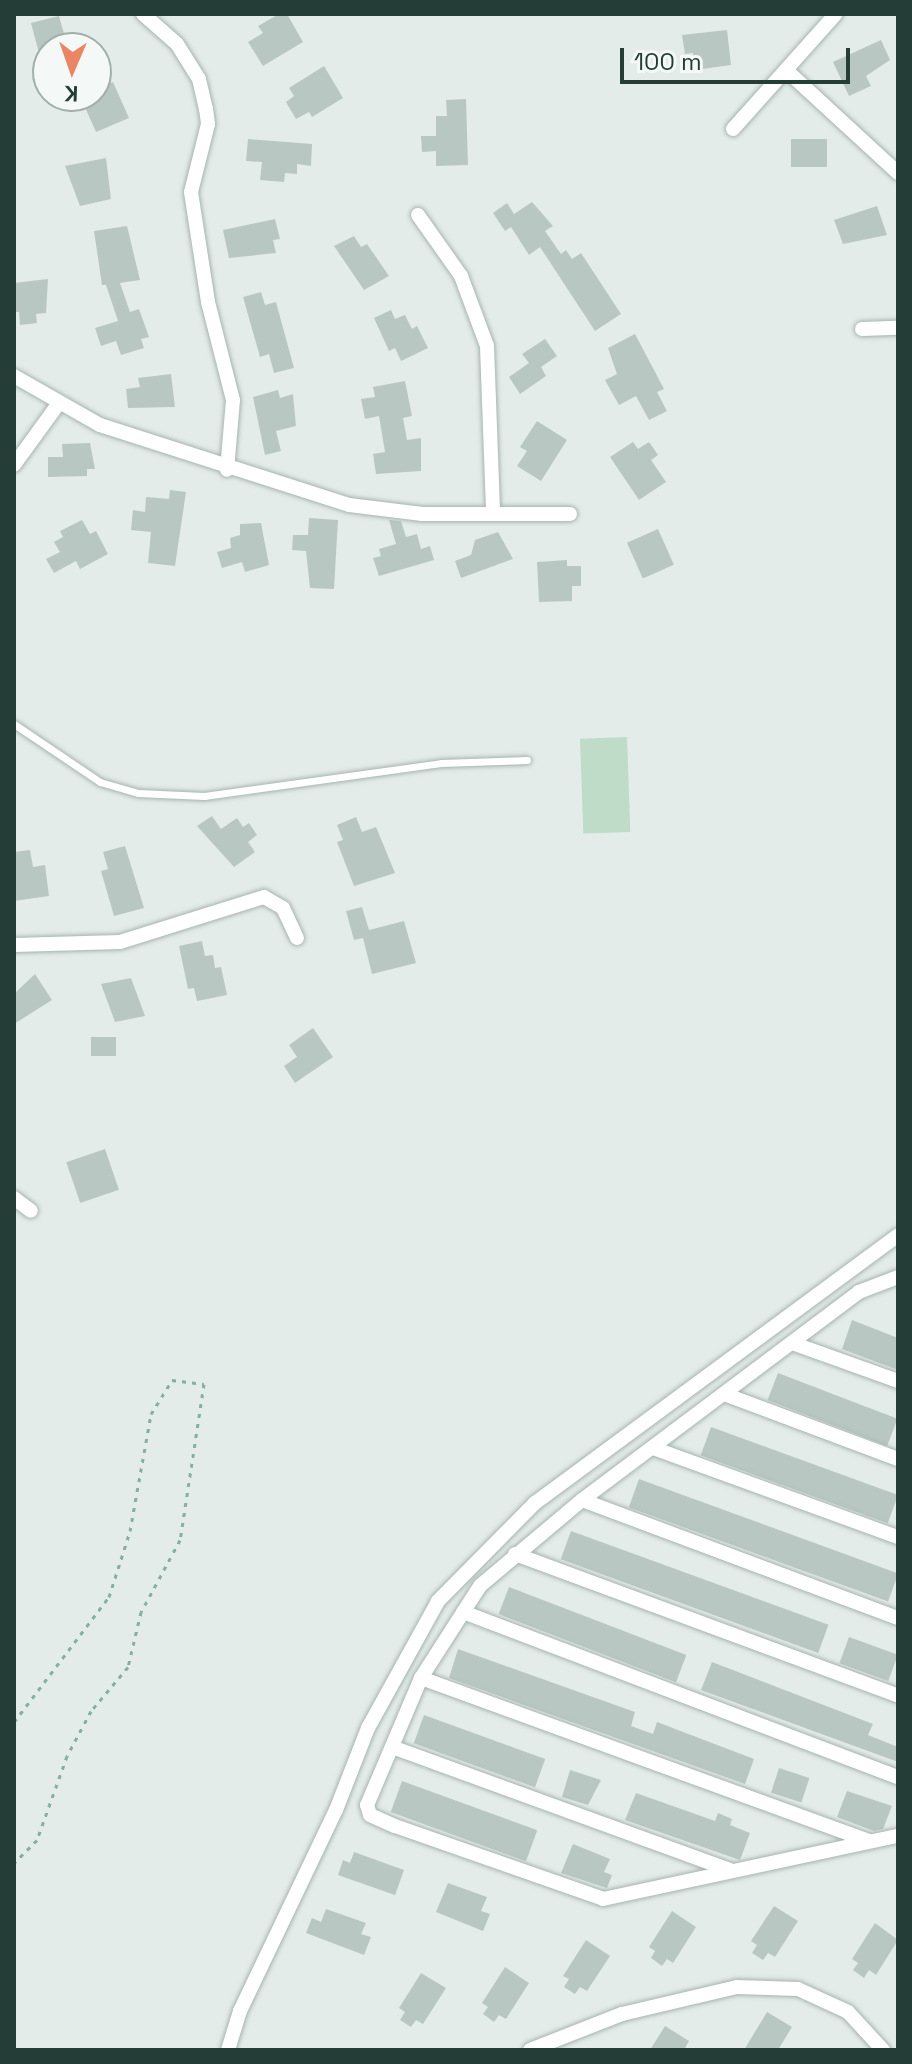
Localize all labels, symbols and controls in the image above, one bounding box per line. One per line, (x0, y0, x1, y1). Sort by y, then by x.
north arrow (32, 32, 112, 112)
scale bar (624, 32, 854, 82)
text: 100 m (634, 46, 702, 77)
text: K (64, 80, 79, 108)

